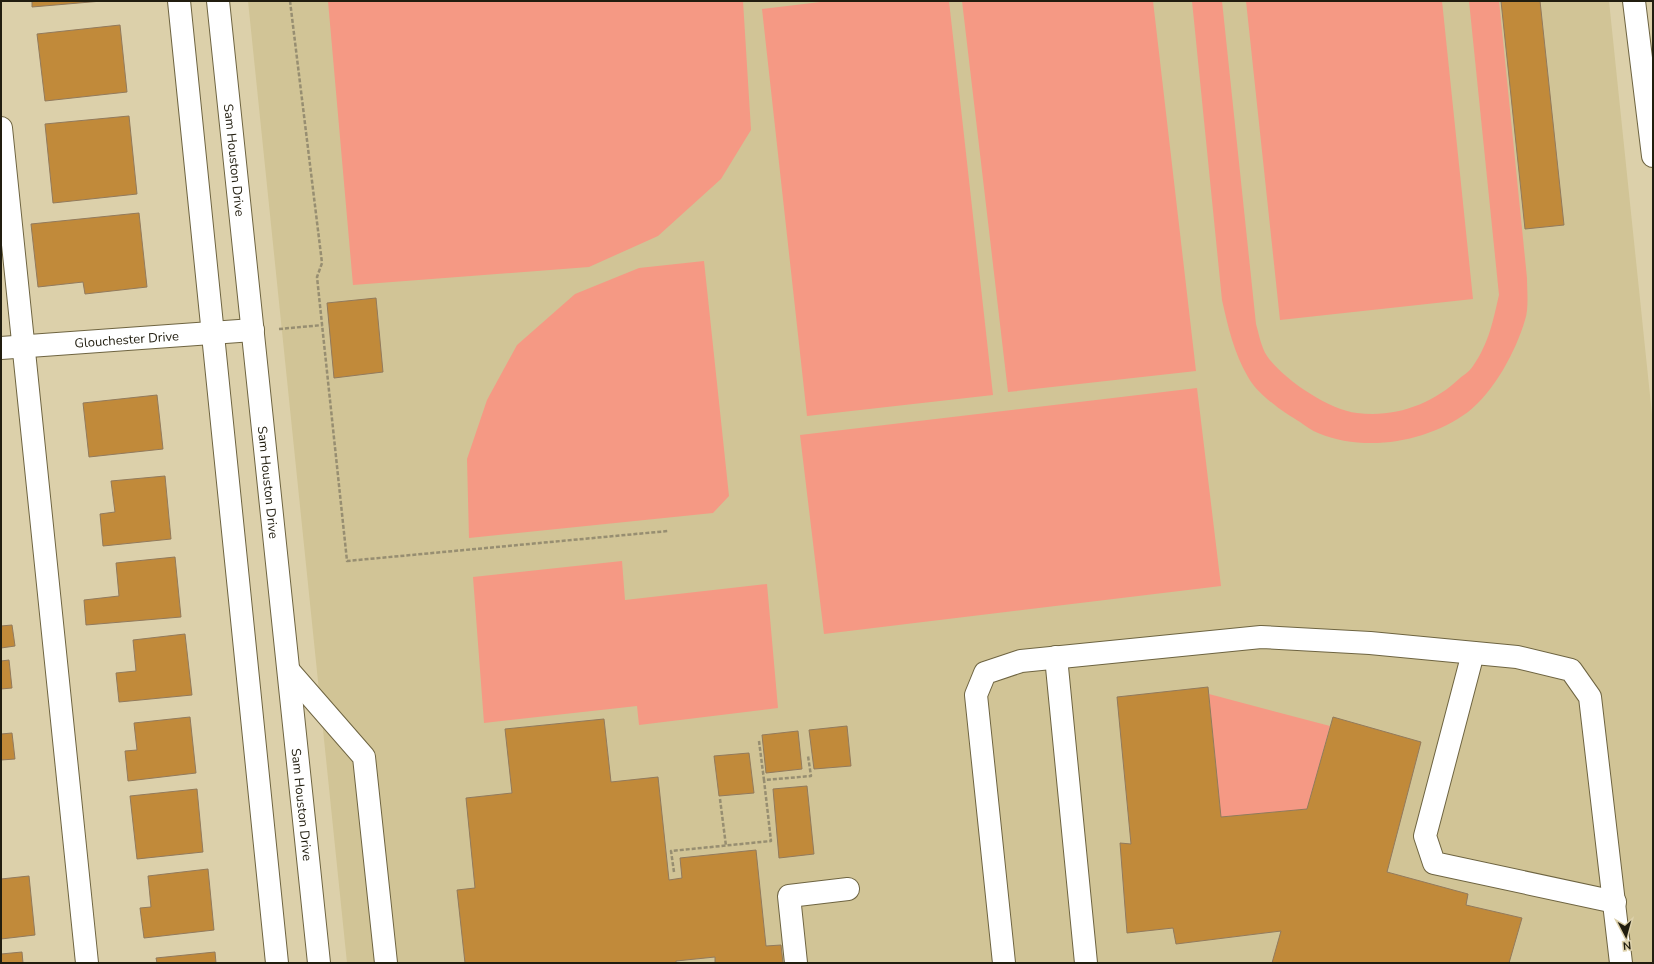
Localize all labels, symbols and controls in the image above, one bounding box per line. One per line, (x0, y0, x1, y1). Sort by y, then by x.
street label: Sam Houston Drive (219, 103, 249, 218)
street label: Glouchester Drive (74, 327, 180, 353)
street label: Sam Houston Drive (253, 425, 282, 540)
street label: Sam Houston Drive (287, 747, 316, 862)
north arrow (1606, 916, 1646, 956)
text: N (1622, 938, 1632, 953)

